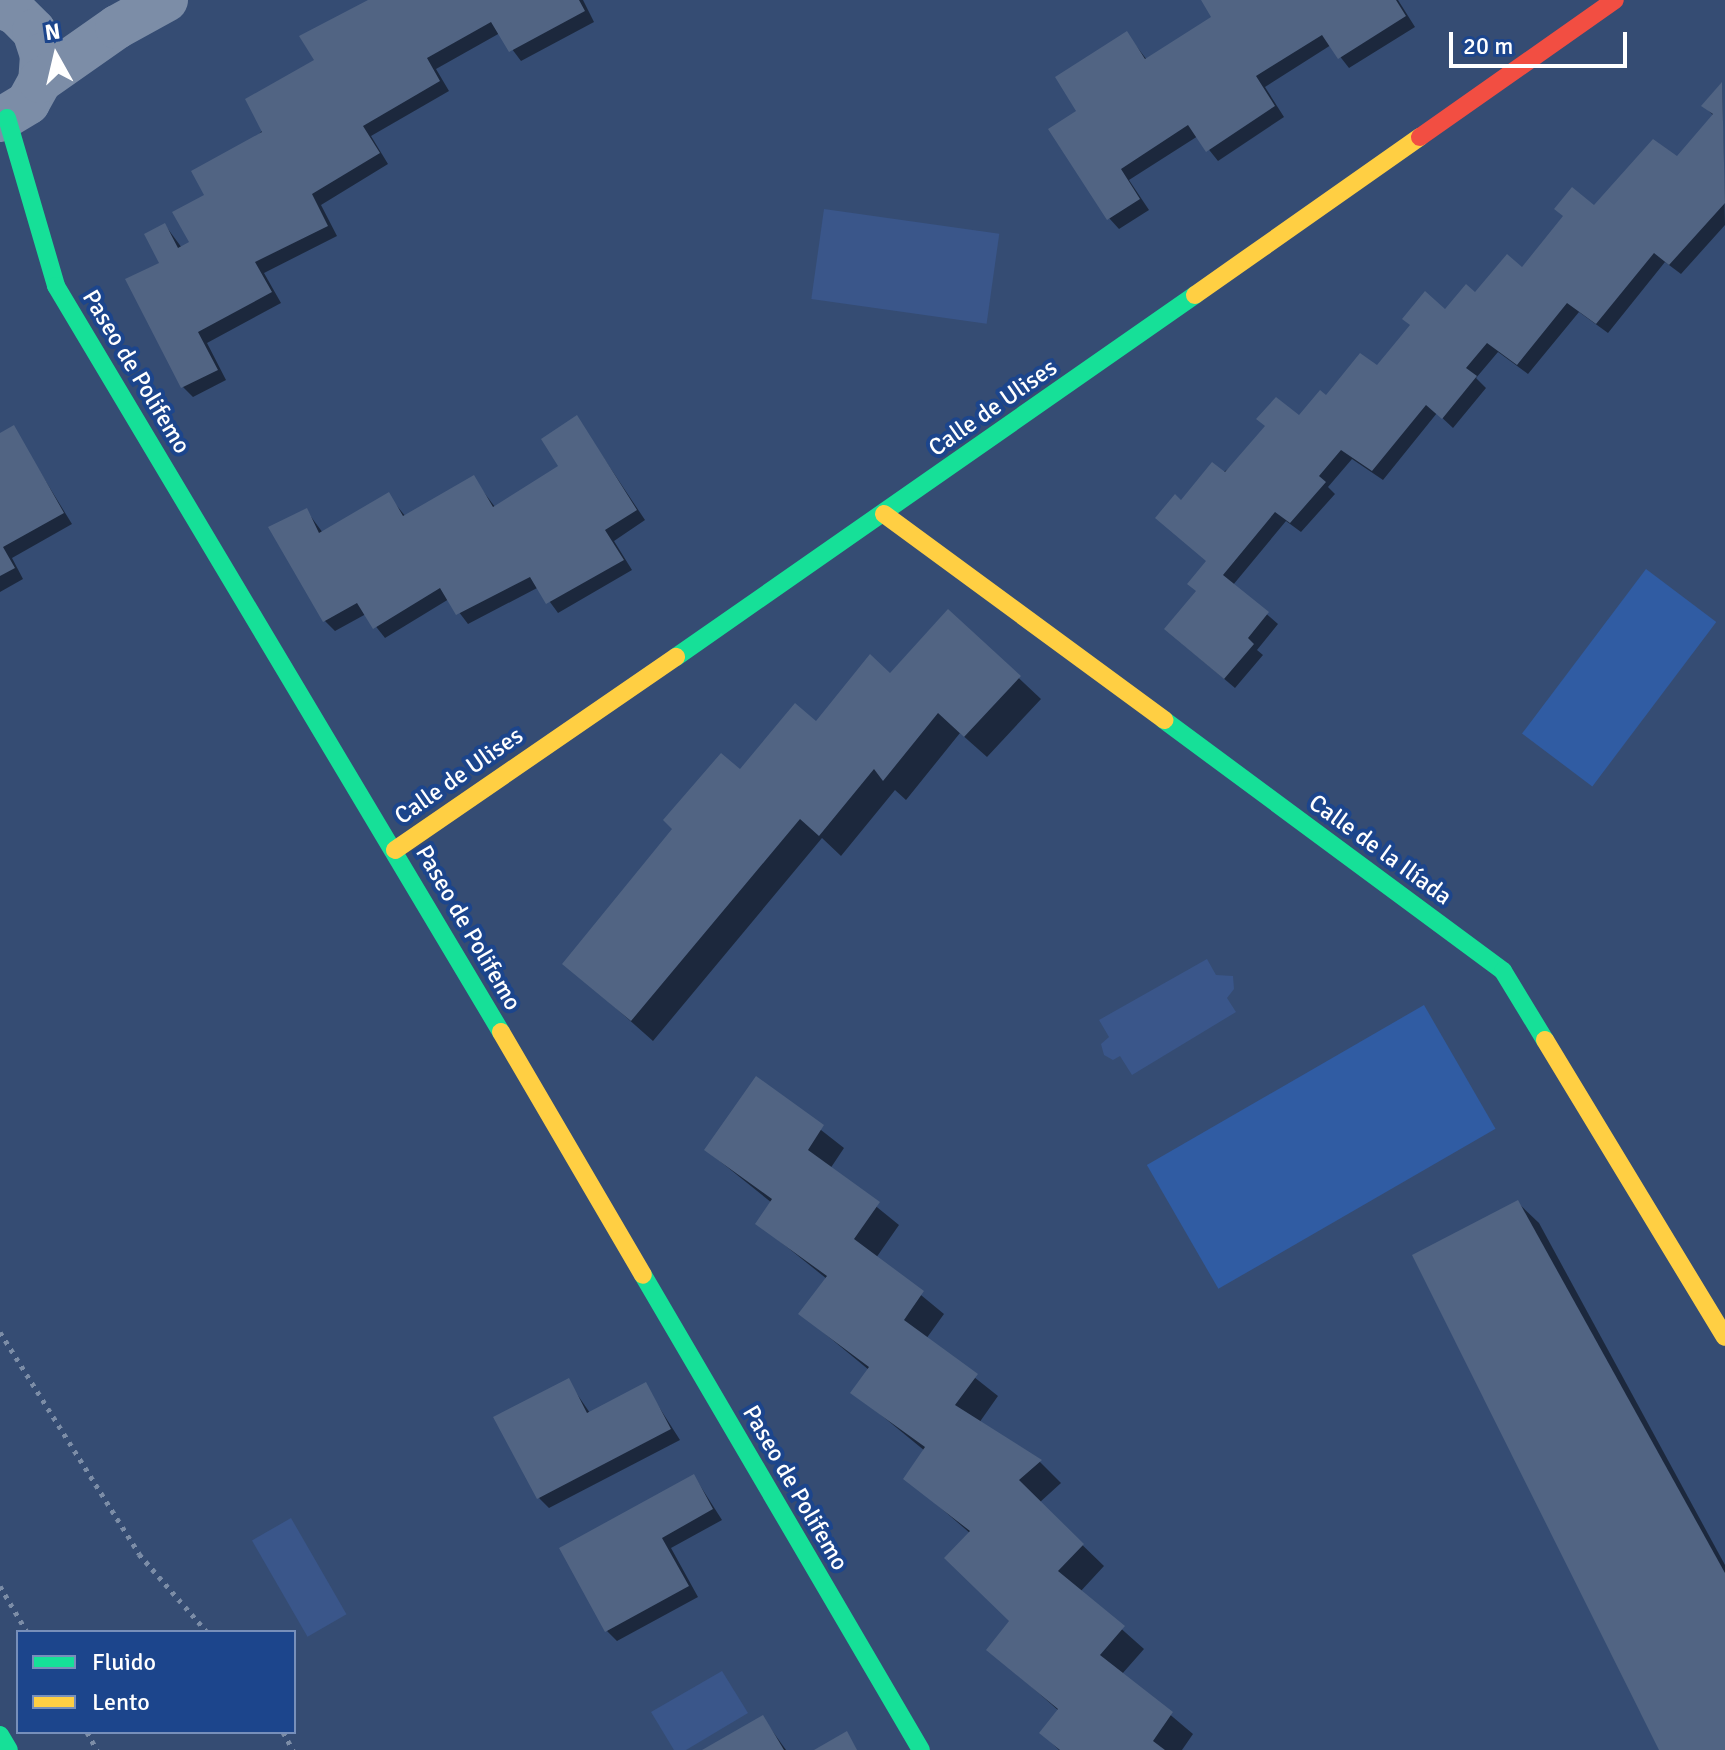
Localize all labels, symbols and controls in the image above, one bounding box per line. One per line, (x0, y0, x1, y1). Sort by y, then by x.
north arrow (16, 16, 96, 96)
scale bar (1453, 16, 1631, 66)
text: N (43, 17, 62, 46)
text: 20 m (1463, 31, 1513, 61)
street label: Paseo de Polifemo (76, 285, 196, 459)
street label: Calle de Ulises (923, 353, 1063, 463)
street label: Calle de Ulises (389, 721, 529, 831)
street label: Calle de la Ilíada (1303, 789, 1457, 911)
street label: Paseo de Polifemo (409, 840, 527, 1016)
street label: Paseo de Polifemo (736, 1400, 854, 1576)
legend (16, 1630, 296, 1734)
text: Fluido (92, 1647, 156, 1677)
text: Lento (92, 1687, 150, 1717)

